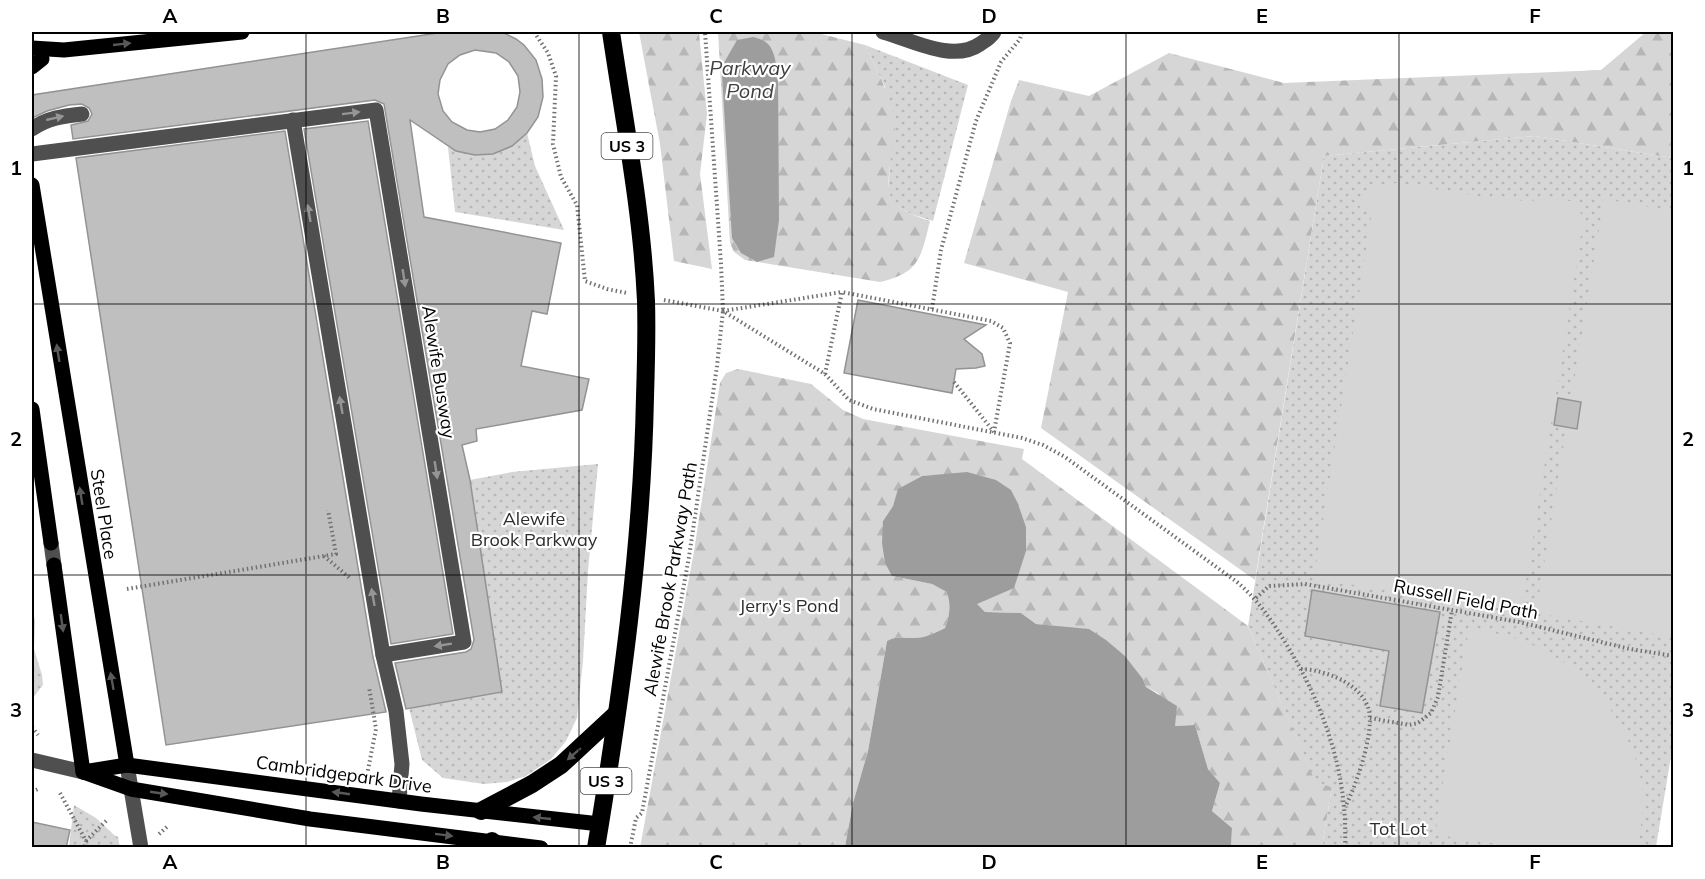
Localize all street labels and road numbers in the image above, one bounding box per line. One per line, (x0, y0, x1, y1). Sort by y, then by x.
road number: US 3 (602, 133, 652, 159)
street label: Alewife Busway (417, 304, 461, 441)
street label: Alewife Brook Parkway Path (638, 460, 702, 698)
street label: Steel Place (86, 467, 122, 561)
street label: Russell Field Path (1392, 574, 1540, 624)
street label: Cambridgepark Drive (255, 750, 433, 798)
road number: US 3 (580, 768, 632, 794)

